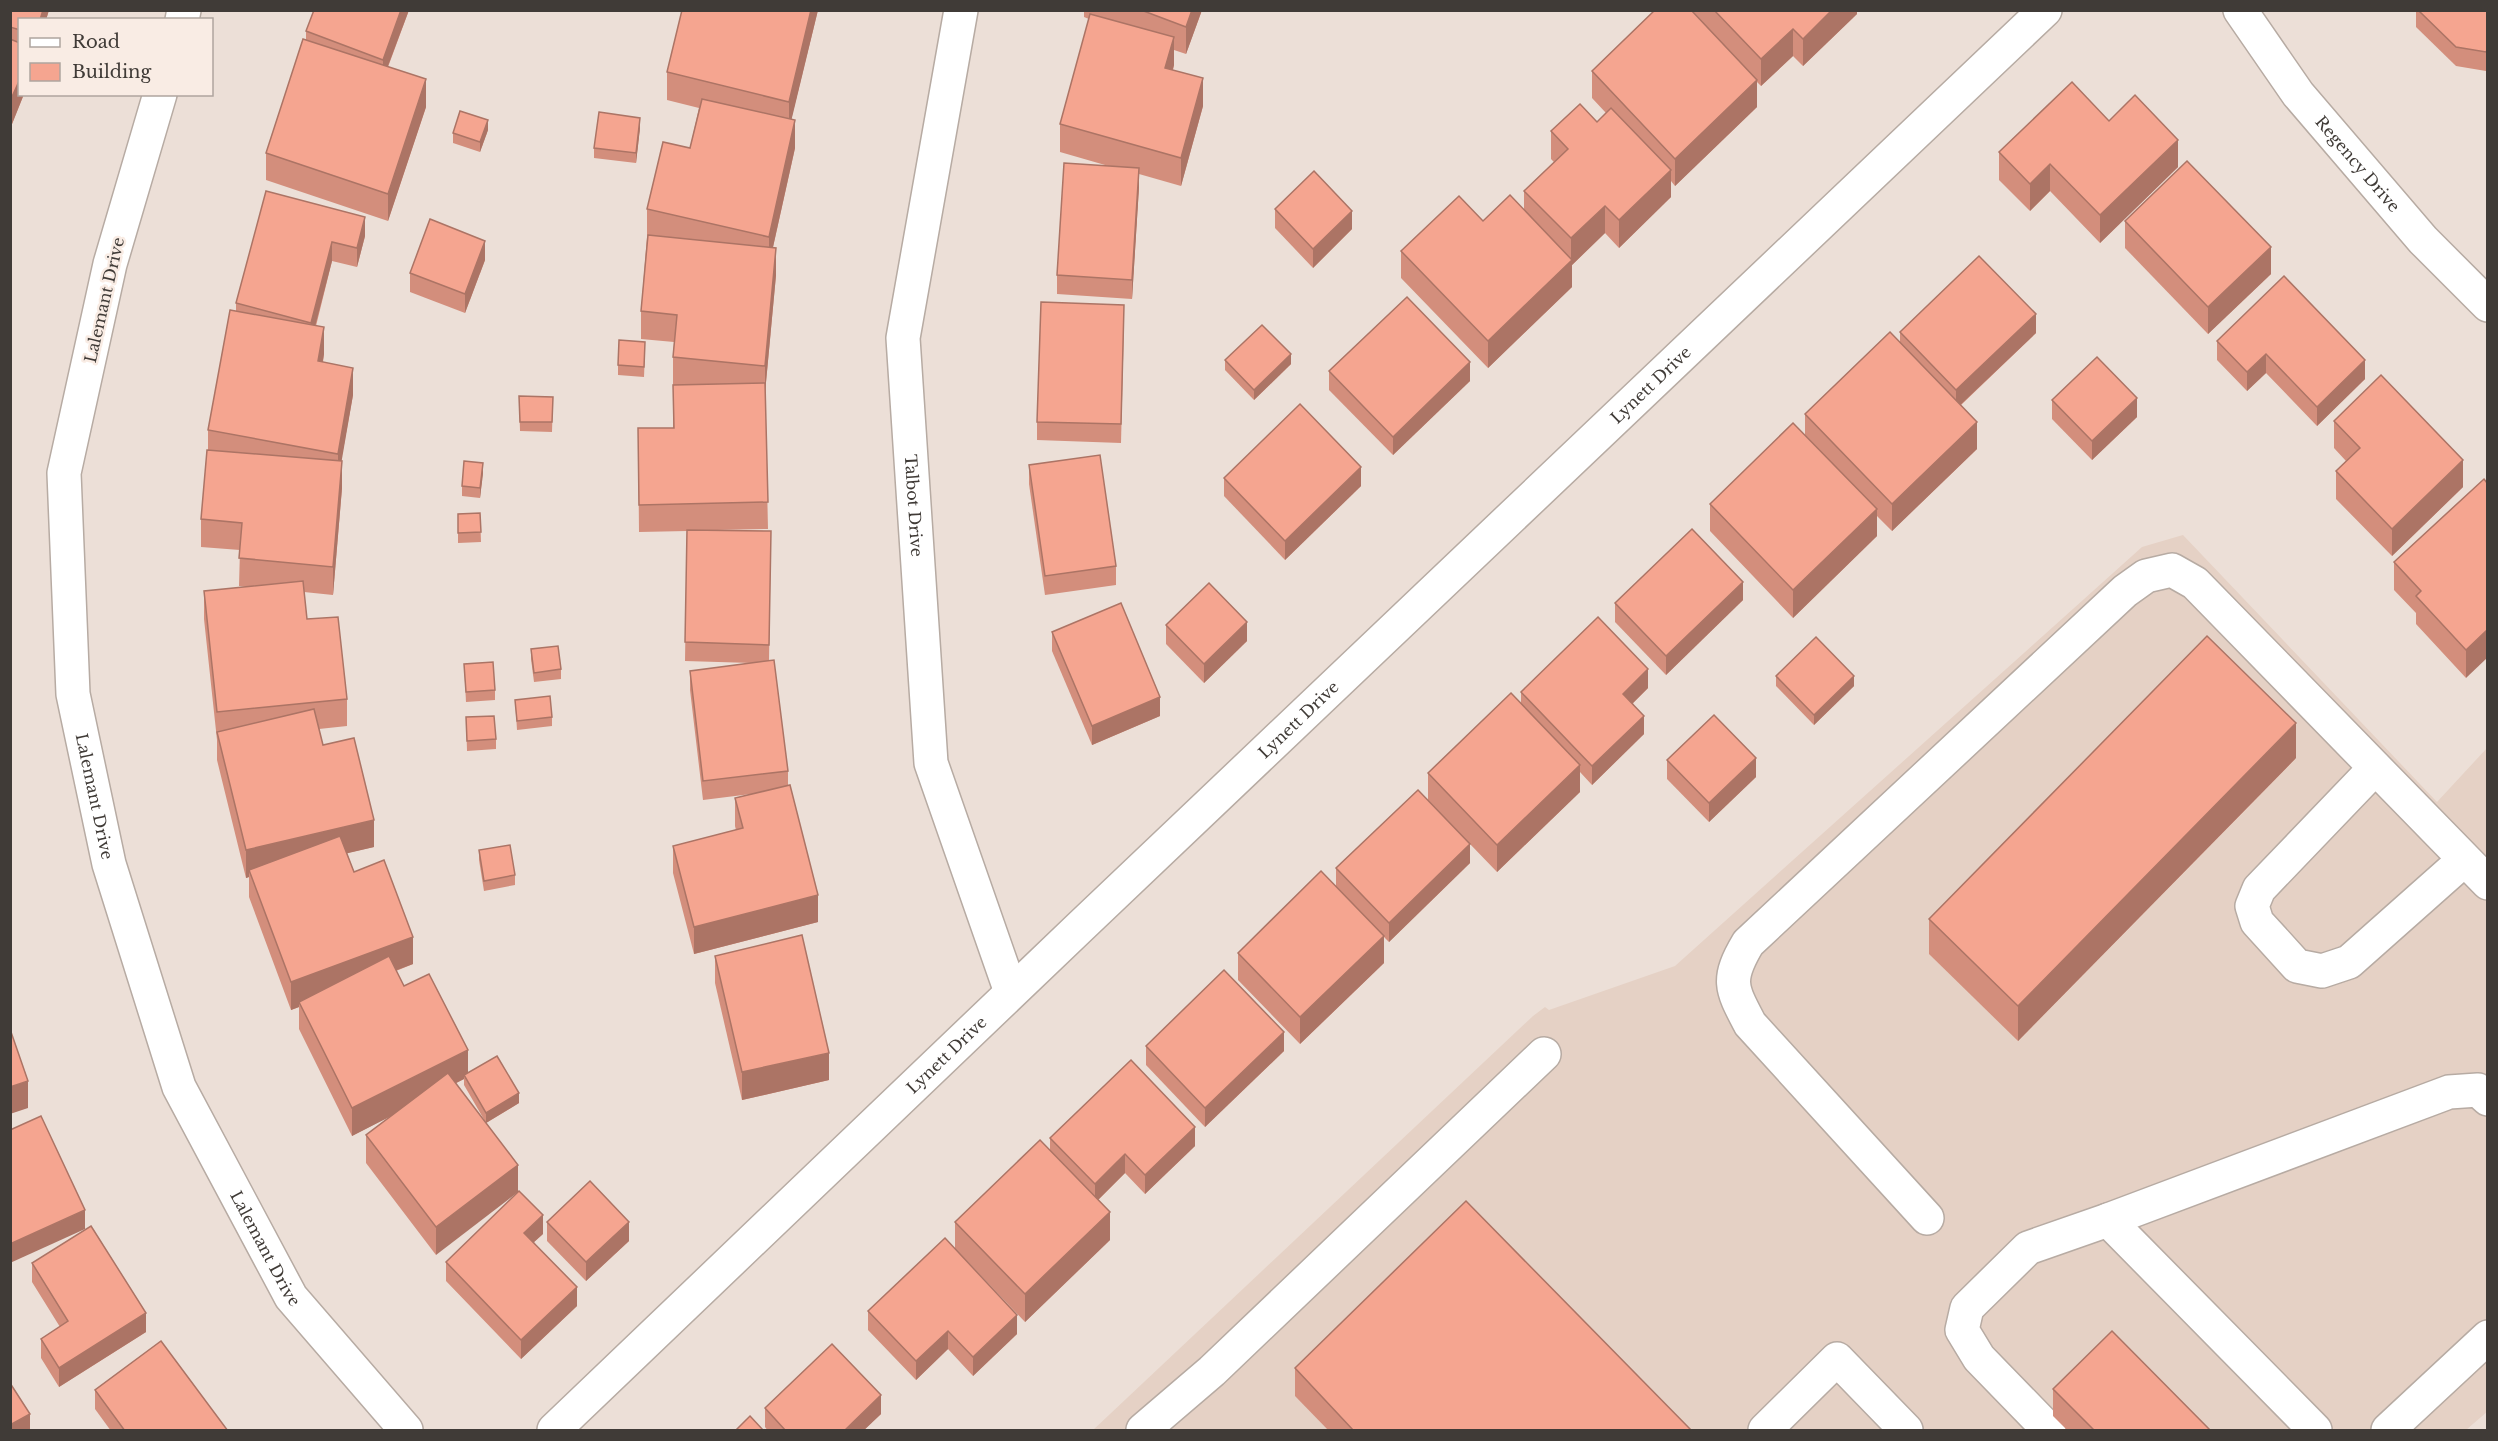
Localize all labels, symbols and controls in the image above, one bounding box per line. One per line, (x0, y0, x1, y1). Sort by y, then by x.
legend (18, 18, 213, 96)
text: Road (72, 31, 120, 53)
text: Building (72, 61, 151, 83)
street label: Regency Drive (2311, 112, 2404, 216)
street label: Lalemant Drive (80, 235, 128, 365)
street label: Lynett Drive (1606, 342, 1695, 428)
street label: Talbot Drive (901, 454, 927, 557)
street label: Lynett Drive (1254, 677, 1343, 762)
street label: Lalemant Drive (72, 731, 118, 861)
street label: Lynett Drive (902, 1012, 991, 1098)
street label: Lalemant Drive (226, 1187, 305, 1311)

